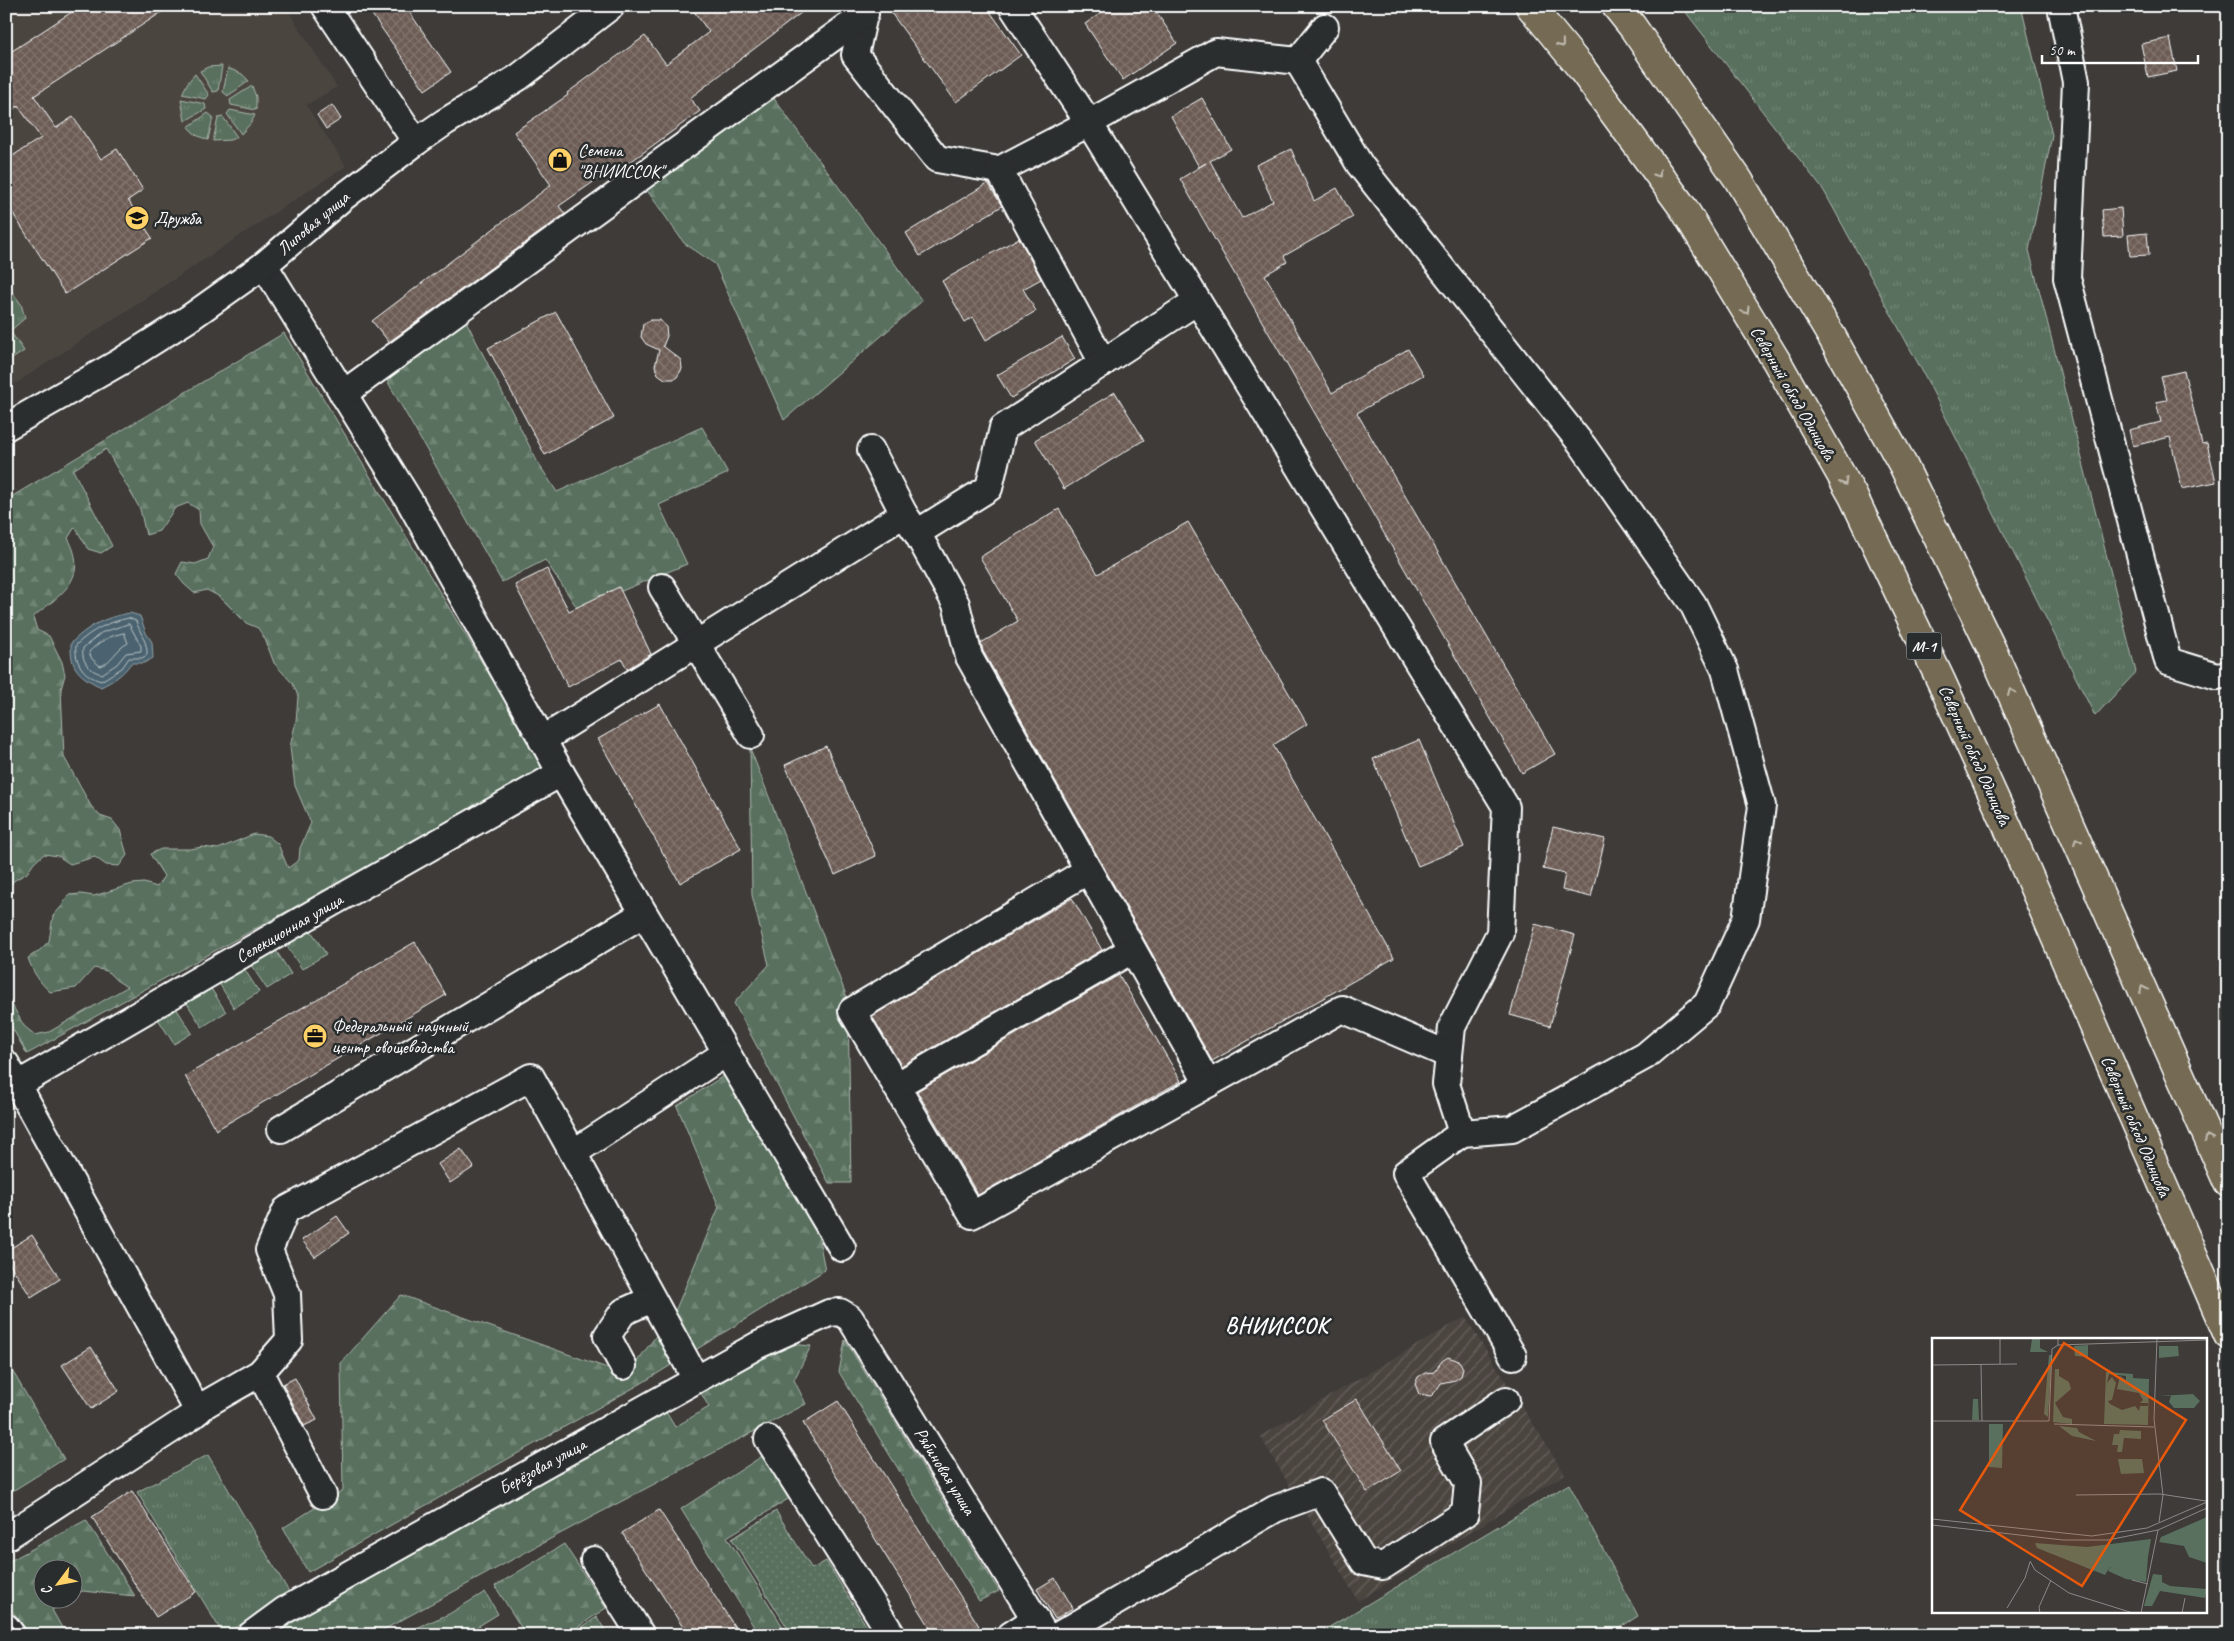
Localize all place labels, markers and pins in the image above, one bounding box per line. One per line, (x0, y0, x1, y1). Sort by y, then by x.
place label: Семена "ВНИИССОК" (578, 139, 667, 182)
shop icon: Семена "ВНИИССОК" (547, 147, 573, 173)
school or university icon: Дружба (124, 205, 150, 231)
place label: Дружба (154, 207, 203, 229)
place label: Федеральный научный центр овощеводства (332, 1015, 470, 1058)
office icon: Федеральный научный центр овощеводства (302, 1023, 328, 1049)

